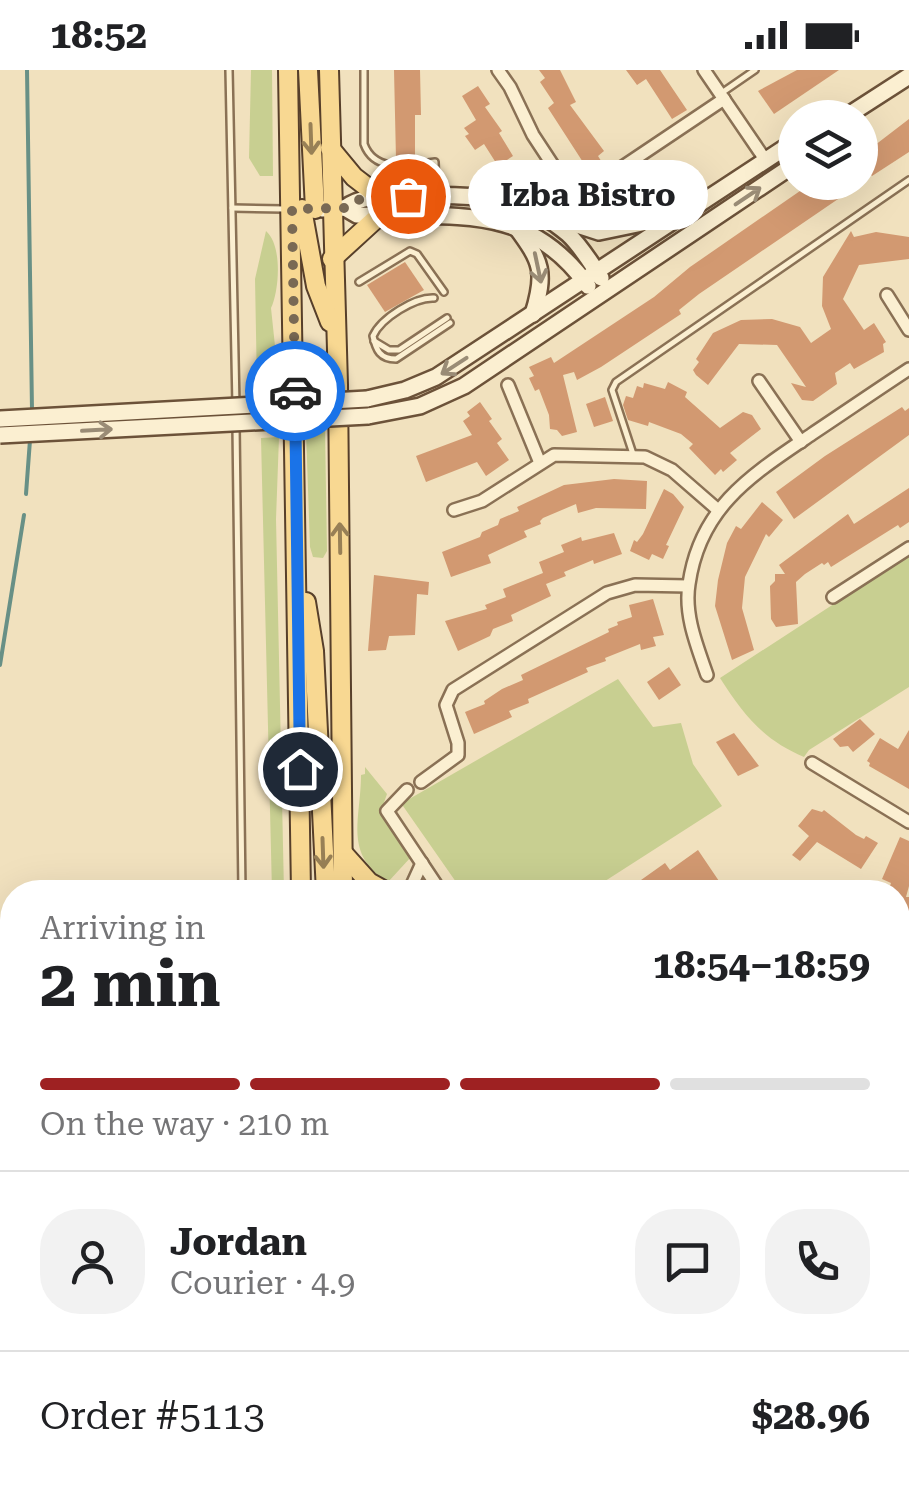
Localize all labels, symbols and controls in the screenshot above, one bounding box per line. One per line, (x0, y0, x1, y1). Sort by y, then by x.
text: 18:52 (50, 13, 147, 57)
map controls (778, 100, 878, 200)
button: layers (778, 100, 878, 200)
one-way arrow (302, 123, 321, 155)
pin (366, 154, 451, 239)
callout: Izba Bistro (468, 161, 708, 231)
icon: bag (381, 169, 436, 224)
text: Izba Bistro (500, 176, 676, 214)
one-way arrow (734, 185, 762, 206)
one-way arrow (529, 252, 548, 284)
courier (245, 341, 345, 441)
one-way arrow (440, 355, 469, 376)
icon: car (268, 364, 323, 419)
one-way arrow (81, 420, 113, 439)
one-way arrow (330, 522, 350, 554)
pin (258, 727, 343, 812)
icon: home (273, 742, 328, 797)
one-way arrow (314, 836, 333, 868)
text: Arriving in (40, 909, 205, 947)
text: 18:54–18:59 (653, 943, 870, 987)
text: 2 min (40, 946, 221, 1022)
text: On the way · 210 m (40, 1105, 329, 1143)
button: person (40, 1209, 145, 1314)
button: chat (635, 1209, 740, 1314)
button: phone (765, 1209, 870, 1314)
text: Jordan (170, 1220, 307, 1264)
text: Courier · 4.9 (170, 1264, 355, 1302)
text: Order #5113 (40, 1394, 265, 1438)
text: $28.96 (752, 1394, 870, 1438)

